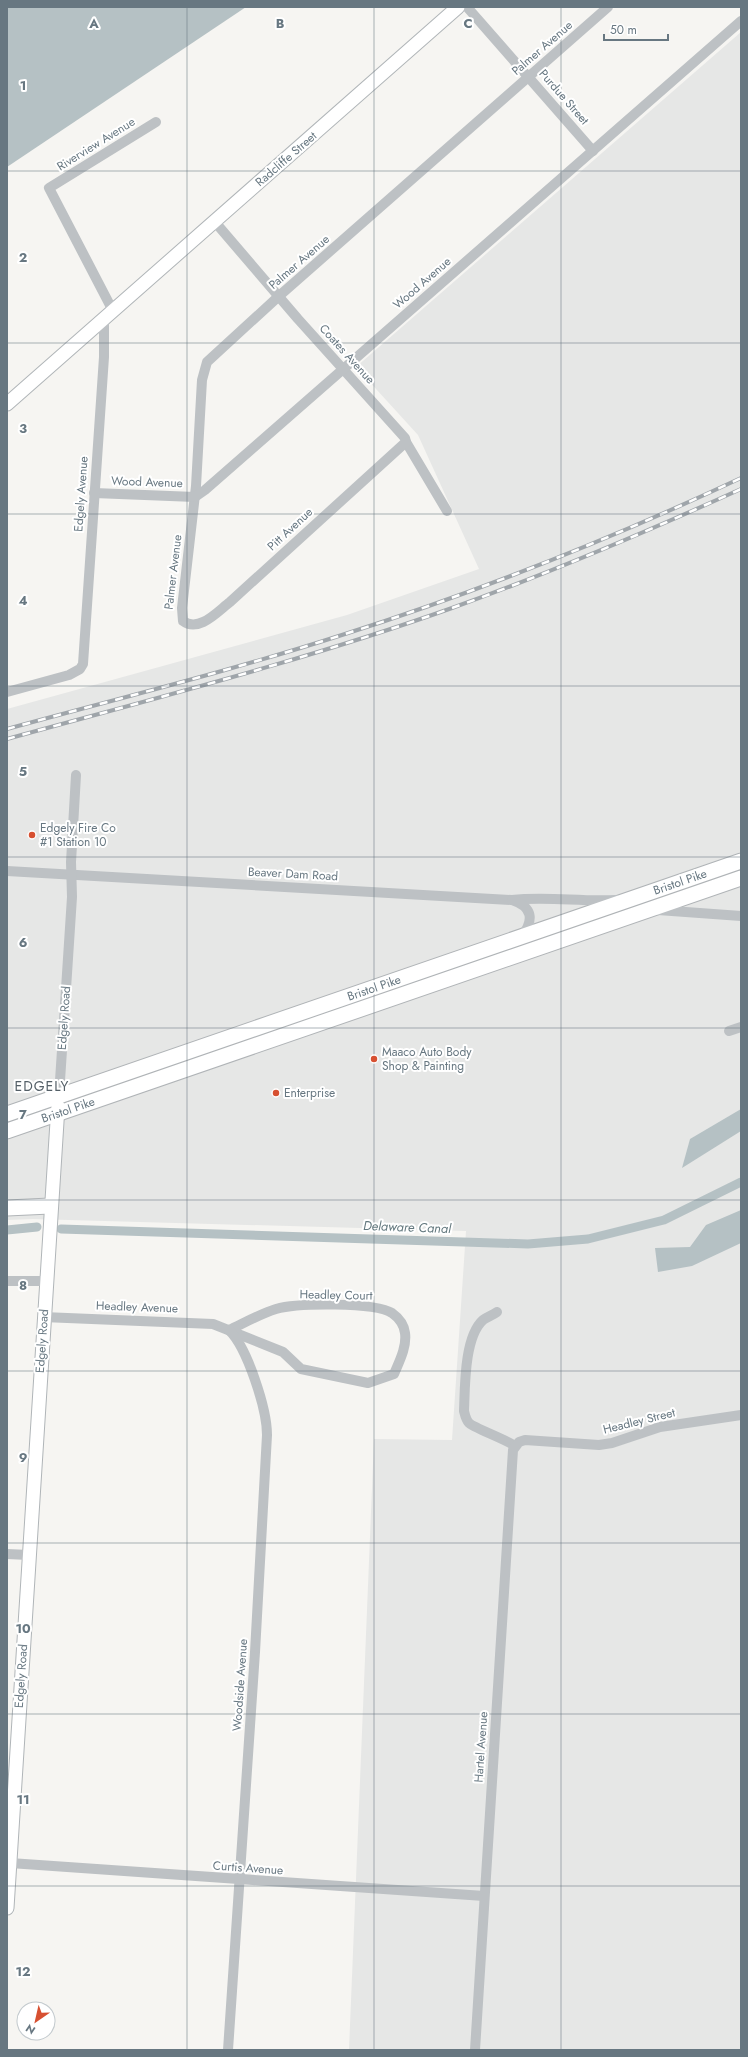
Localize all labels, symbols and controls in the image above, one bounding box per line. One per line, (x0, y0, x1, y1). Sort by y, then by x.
text: A (88, 14, 99, 33)
text: B (276, 14, 285, 33)
text: C (463, 14, 473, 33)
street label: Palmer Avenue (508, 16, 576, 80)
scale bar (604, 16, 668, 42)
text: 50 m (610, 21, 637, 39)
street label: Purdue Street (535, 65, 593, 129)
text: 1 (20, 76, 26, 95)
street label: Riverview Avenue (53, 113, 139, 175)
street label: Radcliffe Street (251, 127, 321, 191)
street label: Palmer Avenue (265, 230, 333, 294)
text: 2 (19, 248, 27, 267)
street label: Wood Avenue (389, 253, 455, 313)
street label: Coates Avenue (315, 320, 379, 388)
text: 3 (19, 419, 27, 438)
street label: Edgely Avenue (69, 456, 93, 532)
street label: Wood Avenue (111, 472, 183, 492)
street label: Pitt Avenue (263, 503, 317, 555)
street label: Palmer Avenue (159, 533, 187, 611)
text: 4 (18, 591, 28, 610)
text: 5 (19, 762, 27, 781)
place label: Edgely Fire Co #1 Station 10 (40, 819, 116, 851)
marker: Edgely Fire Co #1 Station 10 (27, 830, 37, 840)
street label: Beaver Dam Road (247, 863, 339, 885)
street label: Bristol Pike (651, 864, 709, 900)
text: 6 (19, 933, 28, 952)
street label: Bristol Pike (345, 970, 403, 1006)
street label: Edgely Road (53, 985, 75, 1051)
place label: Maaco Auto Body Shop & Painting (382, 1043, 472, 1075)
marker: Maaco Auto Body Shop & Painting (369, 1054, 379, 1064)
district label: EDGELY (15, 1076, 69, 1096)
place label: Enterprise (284, 1084, 335, 1102)
marker: Enterprise (271, 1088, 281, 1098)
street label: Bristol Pike (39, 1092, 97, 1128)
text: 7 (19, 1105, 27, 1124)
water label: Delaware Canal (363, 1216, 452, 1238)
text: 8 (19, 1276, 27, 1295)
street label: Headley Court (299, 1285, 373, 1305)
street label: Headley Avenue (96, 1297, 178, 1317)
street label: Edgely Road (31, 1308, 53, 1374)
street label: Headley Street (601, 1403, 677, 1439)
text: 9 (19, 1448, 28, 1467)
text: 10 (15, 1619, 31, 1638)
street label: Woodside Avenue (228, 1638, 252, 1732)
street label: Edgely Road (10, 1643, 32, 1709)
street label: Hartel Avenue (470, 1711, 492, 1783)
text: 11 (16, 1790, 30, 1809)
street label: Curtis Avenue (212, 1857, 284, 1879)
text: 12 (15, 1962, 31, 1981)
north arrow (16, 2001, 56, 2041)
text: N (22, 2020, 39, 2038)

